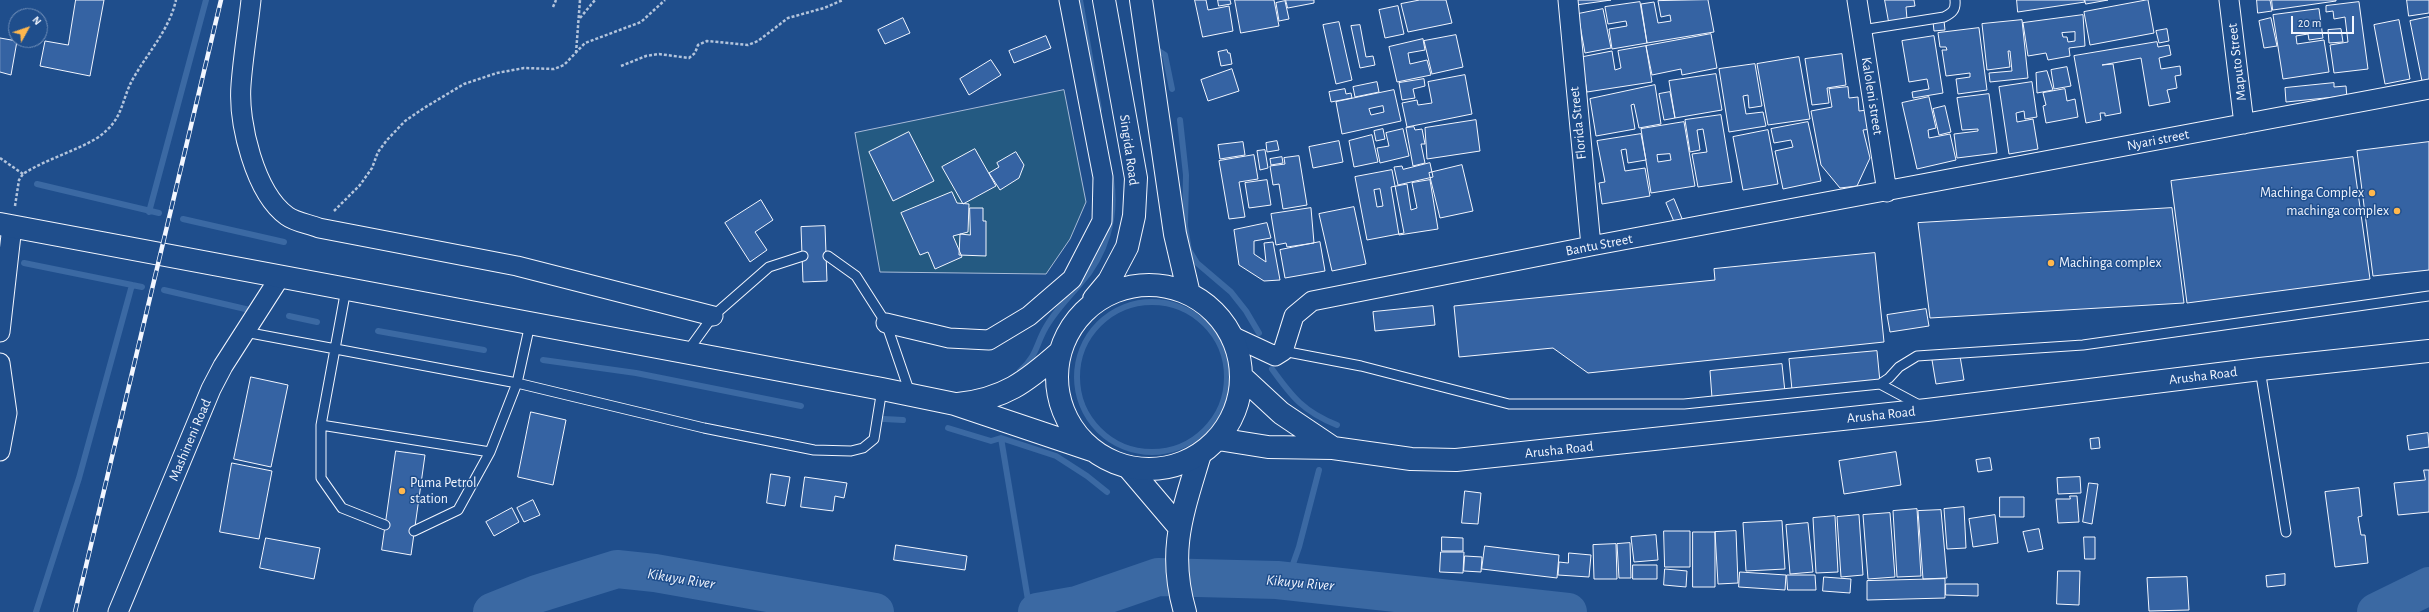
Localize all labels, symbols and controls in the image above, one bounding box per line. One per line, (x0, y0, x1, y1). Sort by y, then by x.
north arrow (8, 8, 48, 48)
scale bar (2293, 8, 2356, 34)
text: N (30, 14, 43, 27)
text: 20 m (2298, 17, 2321, 29)
street label: Maputo Street (2224, 22, 2250, 102)
street label: Kaloleni street (1858, 56, 1886, 136)
street label: Florida Street (1566, 86, 1590, 160)
street label: Singida Road (1116, 114, 1142, 186)
street label: Nyari street (2125, 126, 2191, 154)
place label: Machinga Complex (2260, 185, 2364, 201)
marker: Machinga Complex (2367, 188, 2377, 198)
place label: machinga complex (2286, 203, 2389, 219)
marker: machinga complex (2392, 206, 2402, 216)
street label: Bantu Street (1564, 230, 1634, 260)
place label: Machinga complex (2059, 255, 2162, 271)
marker: Machinga complex (2046, 258, 2056, 268)
street label: Arusha Road (2168, 363, 2238, 389)
street label: Mashineni Road (165, 396, 215, 484)
street label: Arusha Road (1846, 403, 1916, 427)
street label: Arusha Road (1524, 438, 1594, 462)
place label: Puma Petrol station (410, 475, 477, 508)
marker: Puma Petrol station (397, 486, 407, 496)
water label: Kikuyu River (646, 565, 716, 593)
water label: Kikuyu River (1265, 571, 1335, 595)

